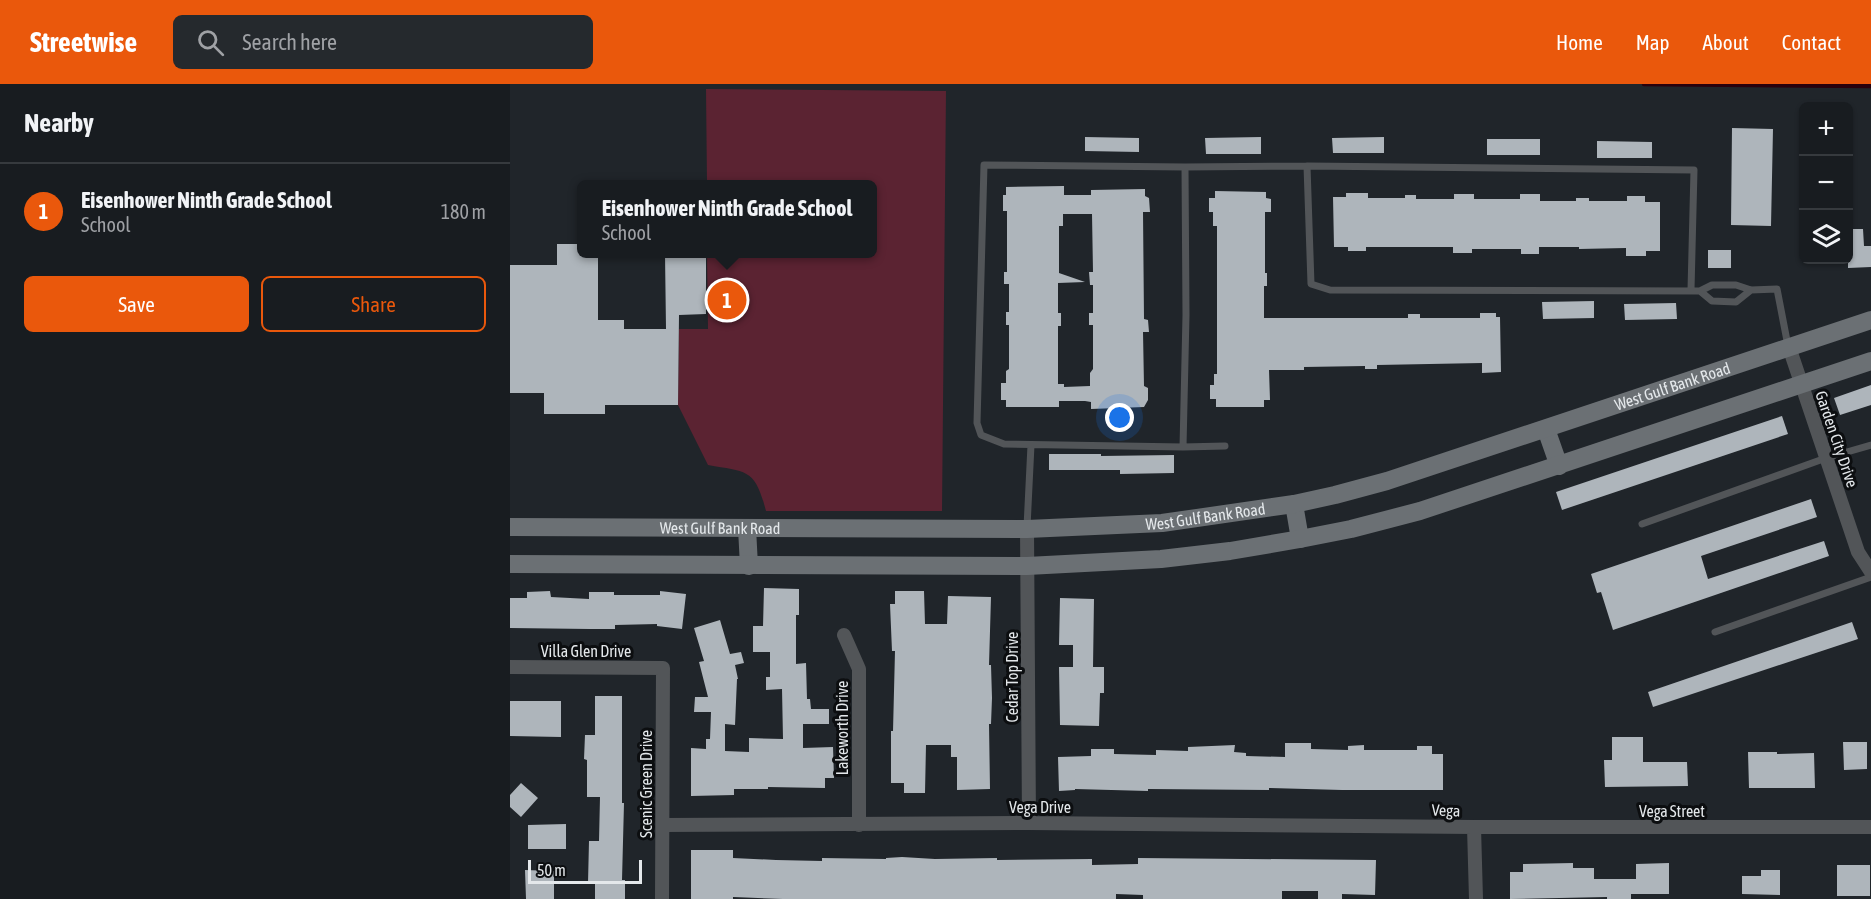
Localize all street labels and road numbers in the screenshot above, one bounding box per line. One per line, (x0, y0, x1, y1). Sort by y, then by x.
street label: West Gulf Bank Road (1612, 359, 1732, 414)
street label: Garden City Drive (1811, 388, 1862, 490)
street label: West Gulf Bank Road (1145, 499, 1266, 533)
street label: West Gulf Bank Road (660, 519, 780, 537)
street label: Cedar Top Drive (1003, 632, 1022, 722)
street label: Villa Glen Drive (541, 642, 631, 660)
street label: Lakeworth Drive (833, 681, 851, 775)
street label: Scenic Green Drive (637, 730, 655, 838)
street label: Vega Drive (1009, 798, 1071, 817)
street label: Vega (1431, 801, 1461, 820)
street label: Vega Street (1639, 802, 1705, 821)

